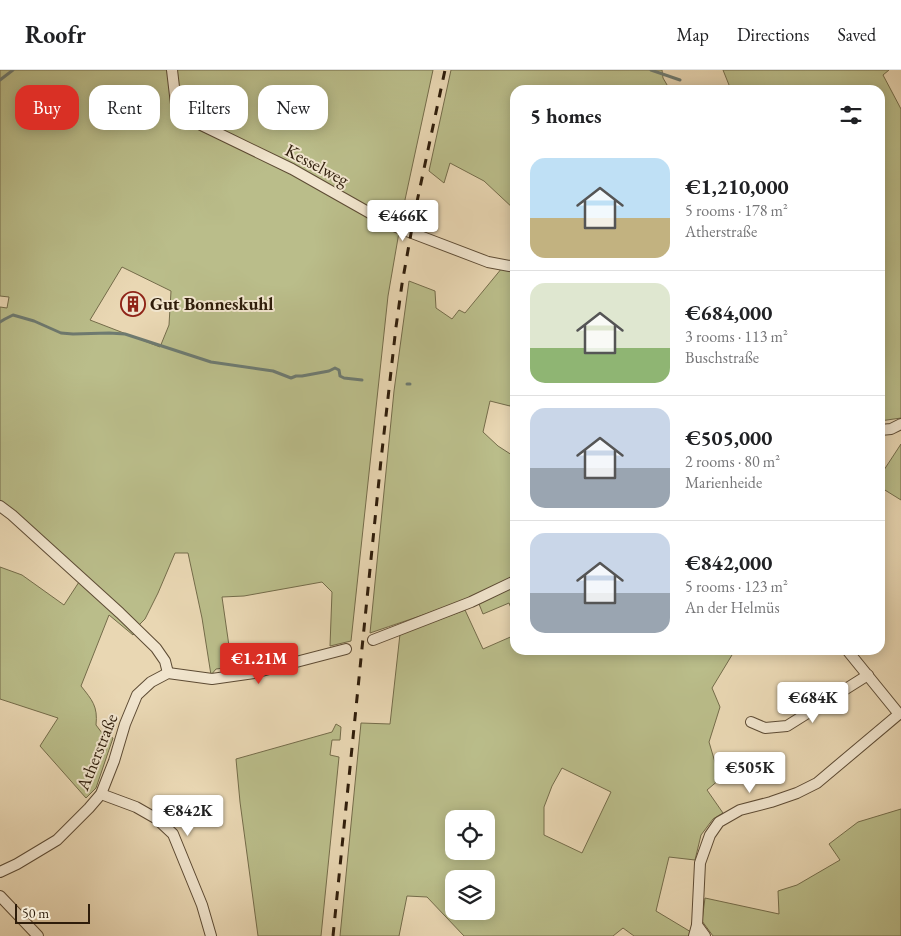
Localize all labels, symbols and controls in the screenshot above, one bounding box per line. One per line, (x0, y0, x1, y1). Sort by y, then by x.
text: Roofr (25, 19, 86, 50)
text: Map (677, 23, 709, 46)
text: Directions (737, 23, 809, 46)
text: Saved (837, 23, 876, 46)
chip: Buy (15, 85, 79, 130)
chip: Rent (89, 85, 160, 130)
chip: Filters (170, 85, 248, 130)
chip: New (258, 85, 328, 130)
icon: filters (837, 101, 865, 129)
text: 5 homes (530, 102, 602, 129)
street label: Kesselweg (281, 138, 353, 191)
text: €1,210,000 (685, 173, 789, 200)
icon: home (570, 178, 630, 238)
pin: €466K (368, 200, 438, 242)
text: 5 rooms · 178 m² (685, 200, 788, 221)
text: €466K (378, 205, 428, 226)
text: Atherstraße (685, 221, 757, 242)
building icon: Gut Bonneskuhl (120, 291, 146, 317)
place label: Gut Bonneskuhl (150, 292, 274, 315)
text: €684,000 (685, 299, 772, 326)
icon: home (570, 303, 630, 363)
text: 3 rooms · 113 m² (685, 326, 788, 347)
text: Buschstraße (685, 347, 759, 368)
text: €505,000 (685, 424, 772, 451)
icon: home (570, 428, 630, 488)
text: 2 rooms · 80 m² (685, 451, 780, 472)
text: Marienheide (685, 472, 762, 493)
text: €842,000 (685, 549, 772, 576)
icon: home (570, 553, 630, 613)
text: 5 rooms · 123 m² (685, 576, 788, 597)
text: An der Helmüs (685, 597, 780, 618)
pin: €1.21M (218, 642, 300, 685)
text: €1.21M (231, 648, 287, 669)
pin: €684K (778, 682, 848, 724)
text: €684K (788, 687, 838, 708)
street label: Atherstraße (70, 710, 122, 795)
pin: €505K (715, 752, 785, 794)
text: €505K (725, 757, 775, 778)
pin: €842K (153, 794, 223, 837)
text: €842K (163, 800, 213, 821)
map controls (445, 810, 495, 920)
button: locate (445, 810, 495, 860)
button: layers (445, 870, 495, 920)
scale bar (15, 901, 90, 924)
text: 50 m (22, 904, 49, 922)

